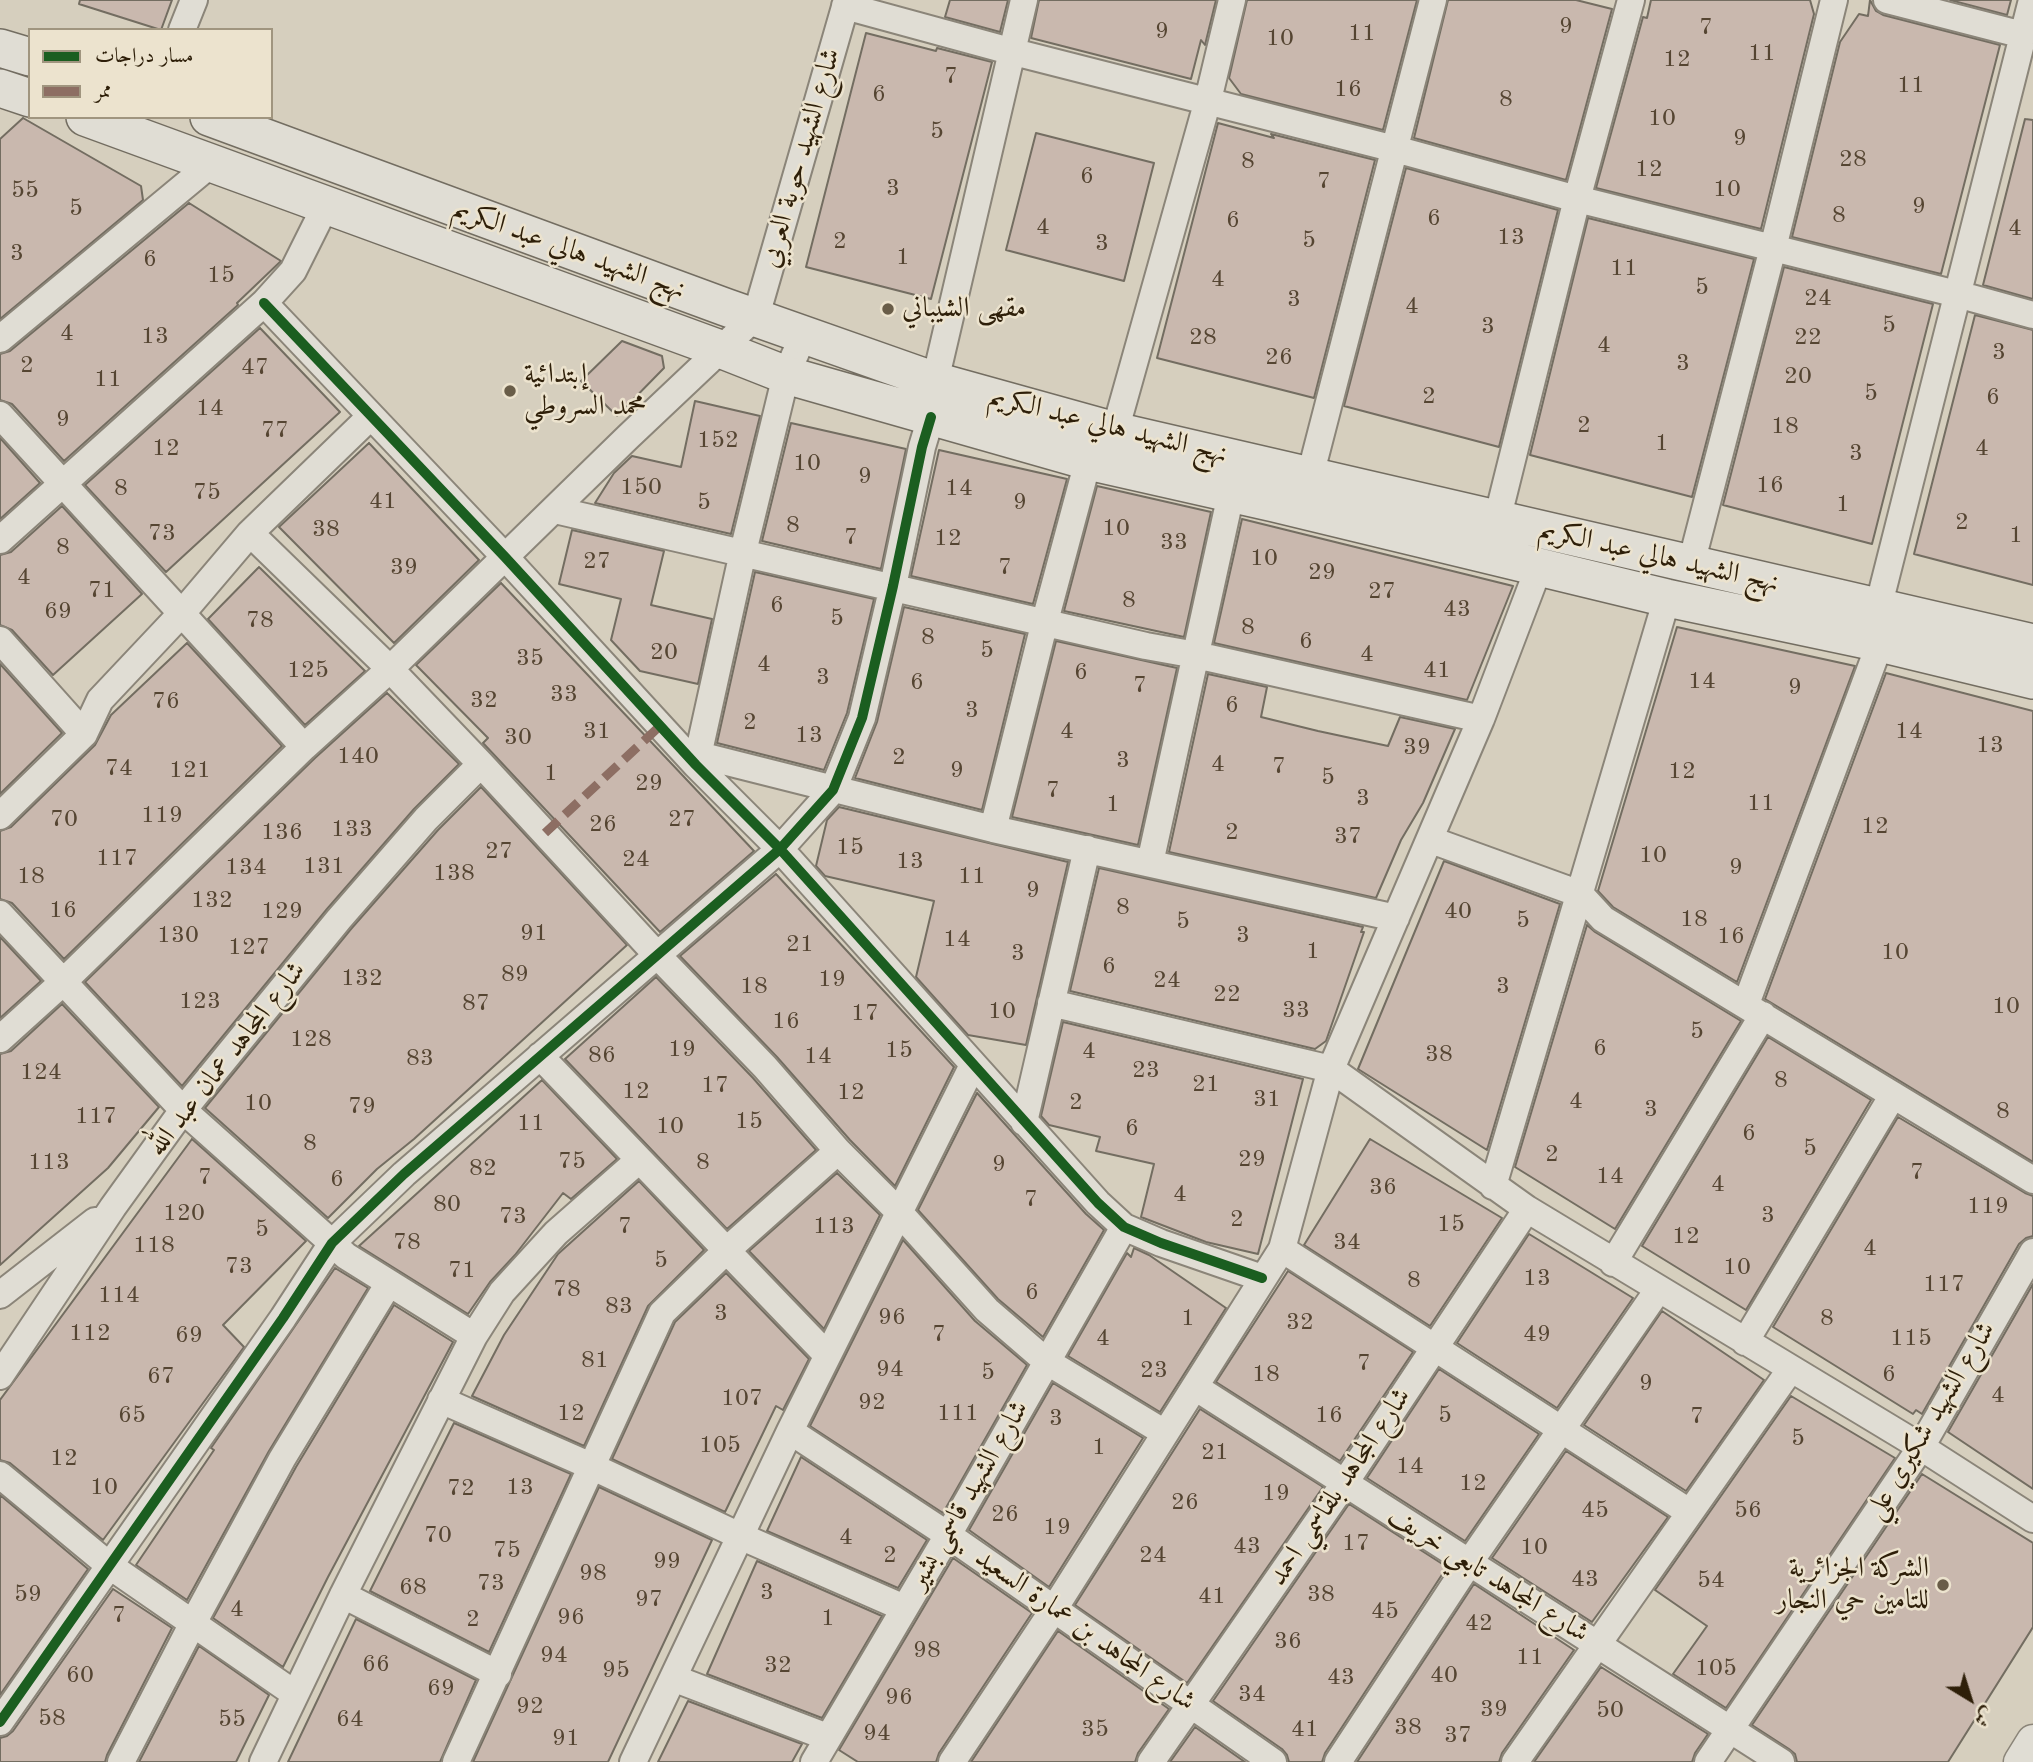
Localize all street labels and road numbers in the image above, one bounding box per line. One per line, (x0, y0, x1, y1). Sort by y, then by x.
street label: شارع الشهيد حوبة العربي (754, 44, 848, 272)
street label: نهج الشهيد هالي عبد الكريم (448, 192, 690, 308)
street label: نهج الشهيد هالي عبد الكريم (985, 380, 1231, 472)
street label: نهج الشهيد هالي عبد الكريم (1536, 513, 1782, 601)
street label: شارع المجاهد عمان عبد الله (140, 955, 314, 1163)
street label: شارع الشهيد شكيري علي (1859, 1316, 2003, 1526)
street label: شارع المجاهد بلقاسمي احمد (1261, 1382, 1419, 1592)
street label: شارع الشهيد قاسمي بشير (901, 1395, 1037, 1595)
street label: شارع المجاهد تابعي خريف (1381, 1499, 1595, 1651)
street label: شارع المجاهد بن عمارة السعيد (968, 1541, 1202, 1719)

